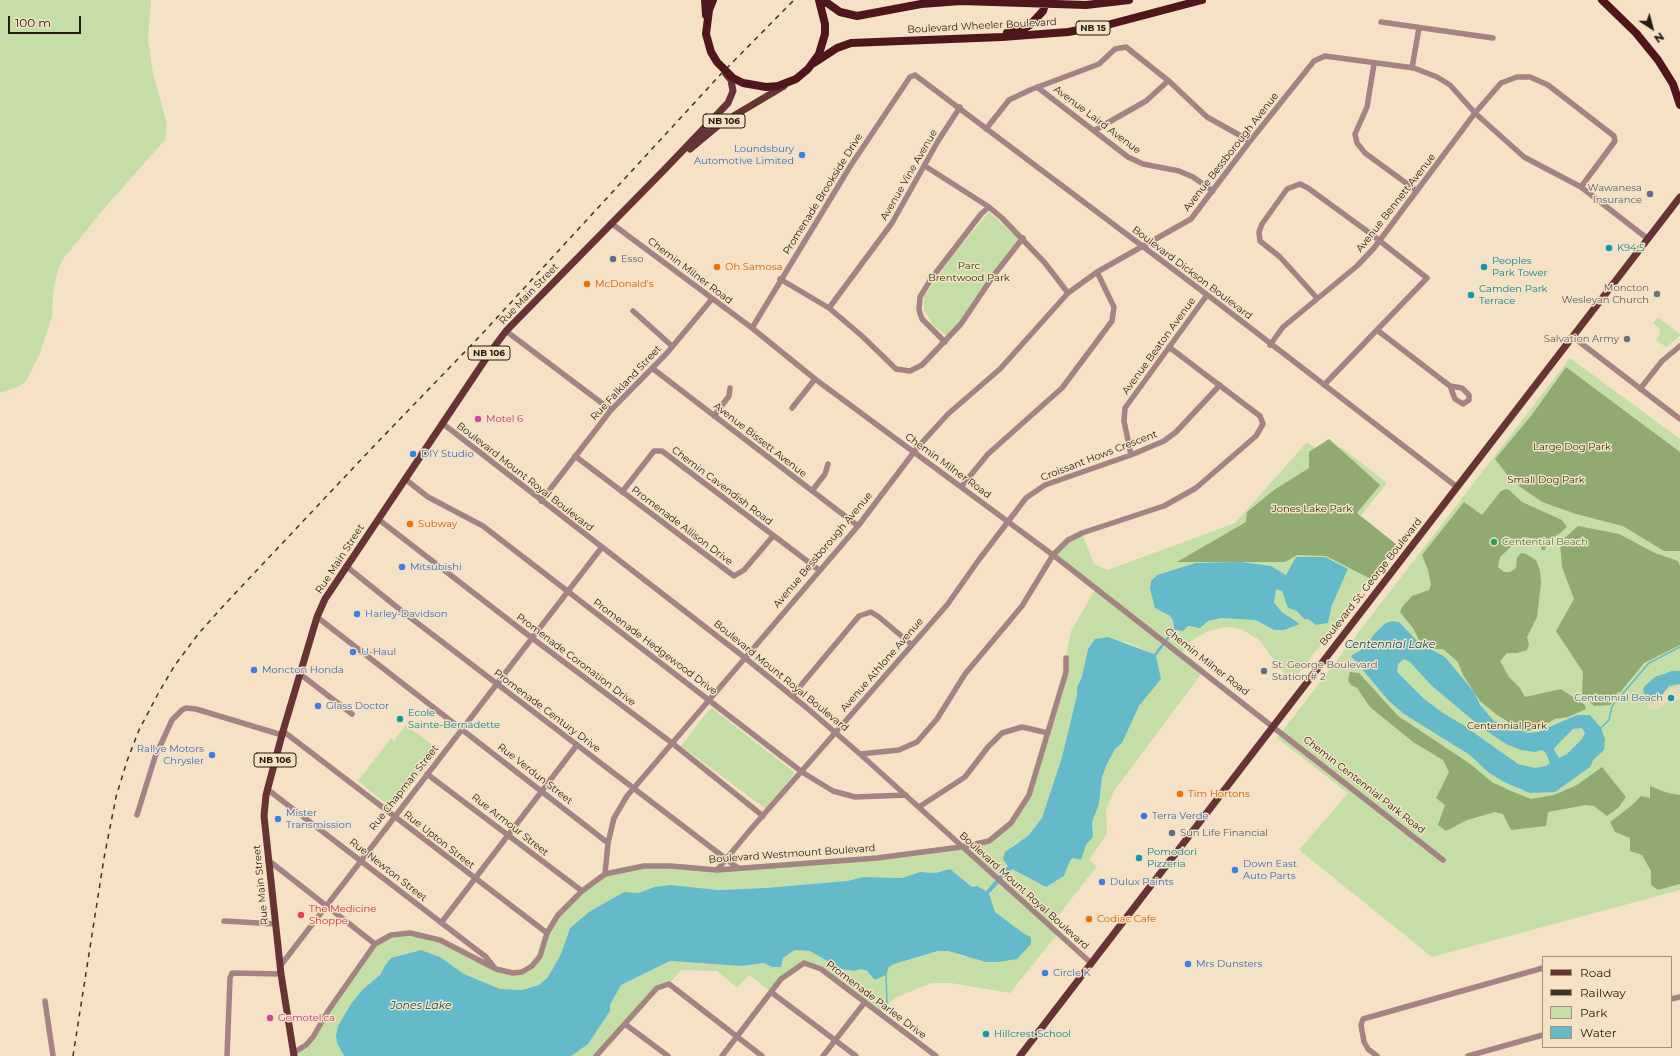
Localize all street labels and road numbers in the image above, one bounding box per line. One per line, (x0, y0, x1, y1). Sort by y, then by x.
street label: Boulevard Wheeler Boulevard (907, 16, 1057, 36)
road number: NB 15 (1076, 21, 1110, 35)
street label: Avenue Laird Avenue (1051, 83, 1143, 157)
street label: Avenue Bessborough Avenue (1181, 90, 1281, 214)
road number: NB 106 (703, 114, 745, 128)
street label: Avenue Vine Avenue (878, 127, 940, 223)
street label: Promenade Brookside Drive (781, 131, 865, 257)
street label: Avenue Bennett Avenue (1354, 151, 1438, 255)
street label: Boulevard Dickson Boulevard (1130, 224, 1254, 322)
street label: Chemin Milner Road (645, 235, 735, 307)
street label: Rue Main Street (497, 261, 561, 327)
street label: Avenue Beaton Avenue (1120, 295, 1198, 397)
street label: Rue Falkland Street (588, 343, 664, 423)
road number: NB 106 (468, 346, 510, 360)
street label: Avenue Bissett Avenue (711, 400, 809, 480)
street label: Boulevard Mount Royal Boulevard (454, 420, 596, 534)
street label: Croissant Hows Crescent (1039, 428, 1159, 484)
street label: Chemin Milner Road (903, 431, 993, 501)
street label: Chemin Cavendish Road (669, 444, 775, 528)
street label: Promenade Allison Drive (629, 484, 735, 568)
street label: Avenue Bessborough Avenue (771, 490, 875, 610)
street label: Boulevard St. George Boulevard (1317, 516, 1425, 648)
street label: Rue Main Street (313, 522, 367, 596)
street label: Promenade Hedgewood Drive (591, 596, 719, 698)
street label: Promenade Coronation Drive (514, 611, 638, 709)
street label: Avenue Athlone Avenue (838, 616, 926, 714)
street label: Boulevard Mount Royal Boulevard (711, 618, 851, 734)
street label: Chemin Milner Road (1163, 626, 1251, 698)
street label: Promenade Century Drive (491, 667, 603, 755)
street label: Chemin Centennial Park Road (1301, 734, 1427, 836)
street label: Rue Verdun Street (495, 741, 575, 807)
street label: Rue Chapman Street (367, 743, 441, 833)
road number: NB 106 (254, 753, 296, 767)
street label: Rue Armour Street (469, 791, 551, 859)
street label: Rue Upton Street (401, 808, 477, 872)
street label: Boulevard Mount Royal Boulevard (957, 830, 1091, 952)
street label: Rue Newton Street (347, 836, 429, 904)
street label: Boulevard Westmount Boulevard (708, 842, 876, 866)
street label: Rue Main Street (251, 844, 271, 926)
street label: Promenade Parlee Drive (824, 958, 928, 1042)

